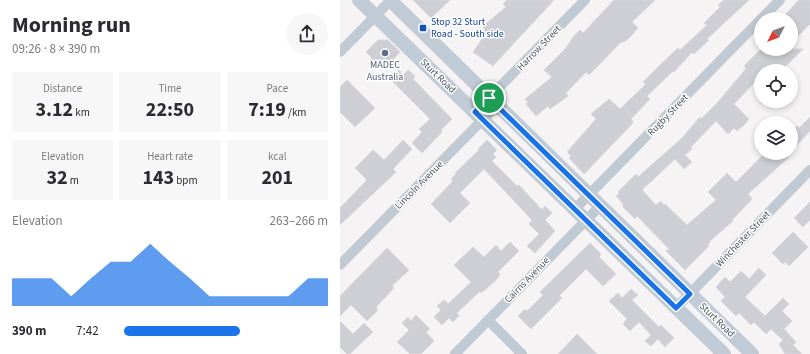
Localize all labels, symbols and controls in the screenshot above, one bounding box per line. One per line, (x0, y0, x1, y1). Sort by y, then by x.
text: Morning run (12, 9, 131, 41)
north arrow (754, 12, 798, 56)
map controls (754, 12, 798, 160)
button: share (286, 13, 328, 55)
place label: Stop 32 Sturt Road - South side (431, 15, 504, 41)
street label: Harrow Street (514, 22, 565, 74)
marker: Stop 32 Sturt Road - South side (418, 23, 428, 33)
text: 09:26 · 8 × 390 m (12, 40, 100, 58)
marker: MADEC Australia (380, 48, 390, 58)
street label: Sturt Road (417, 56, 459, 96)
place label: MADEC Australia (367, 58, 403, 84)
button: locate (754, 64, 798, 108)
text: Distance (43, 81, 82, 96)
text: Time (158, 81, 182, 96)
text: Pace (267, 81, 288, 96)
pin (472, 81, 506, 115)
icon: arrive (478, 87, 500, 109)
street label: Rugby Street (644, 90, 692, 139)
text: 3.12 (35, 96, 73, 124)
text: 22:50 (146, 96, 194, 124)
text: 7:19 (248, 96, 286, 124)
text: km (73, 105, 90, 120)
text: /km (286, 105, 306, 120)
button: layers (754, 116, 798, 160)
text: Elevation (41, 149, 84, 164)
text: Heart rate (147, 149, 193, 164)
text: kcal (268, 149, 287, 164)
street label: Lincoln Avenue (392, 158, 446, 212)
text: 32 (46, 164, 68, 192)
text: 143 (142, 164, 174, 192)
text: 201 (261, 164, 293, 192)
text: m (68, 173, 79, 188)
text: bpm (174, 173, 198, 188)
street label: Winchester Street (712, 207, 774, 270)
text: Elevation (12, 212, 63, 230)
text: 263–266 m (270, 212, 328, 230)
street label: Cairns Avenue (501, 254, 553, 306)
street label: Sturt Road (696, 300, 738, 340)
text: 390 m (12, 322, 46, 340)
text: 7:42 (76, 322, 99, 340)

